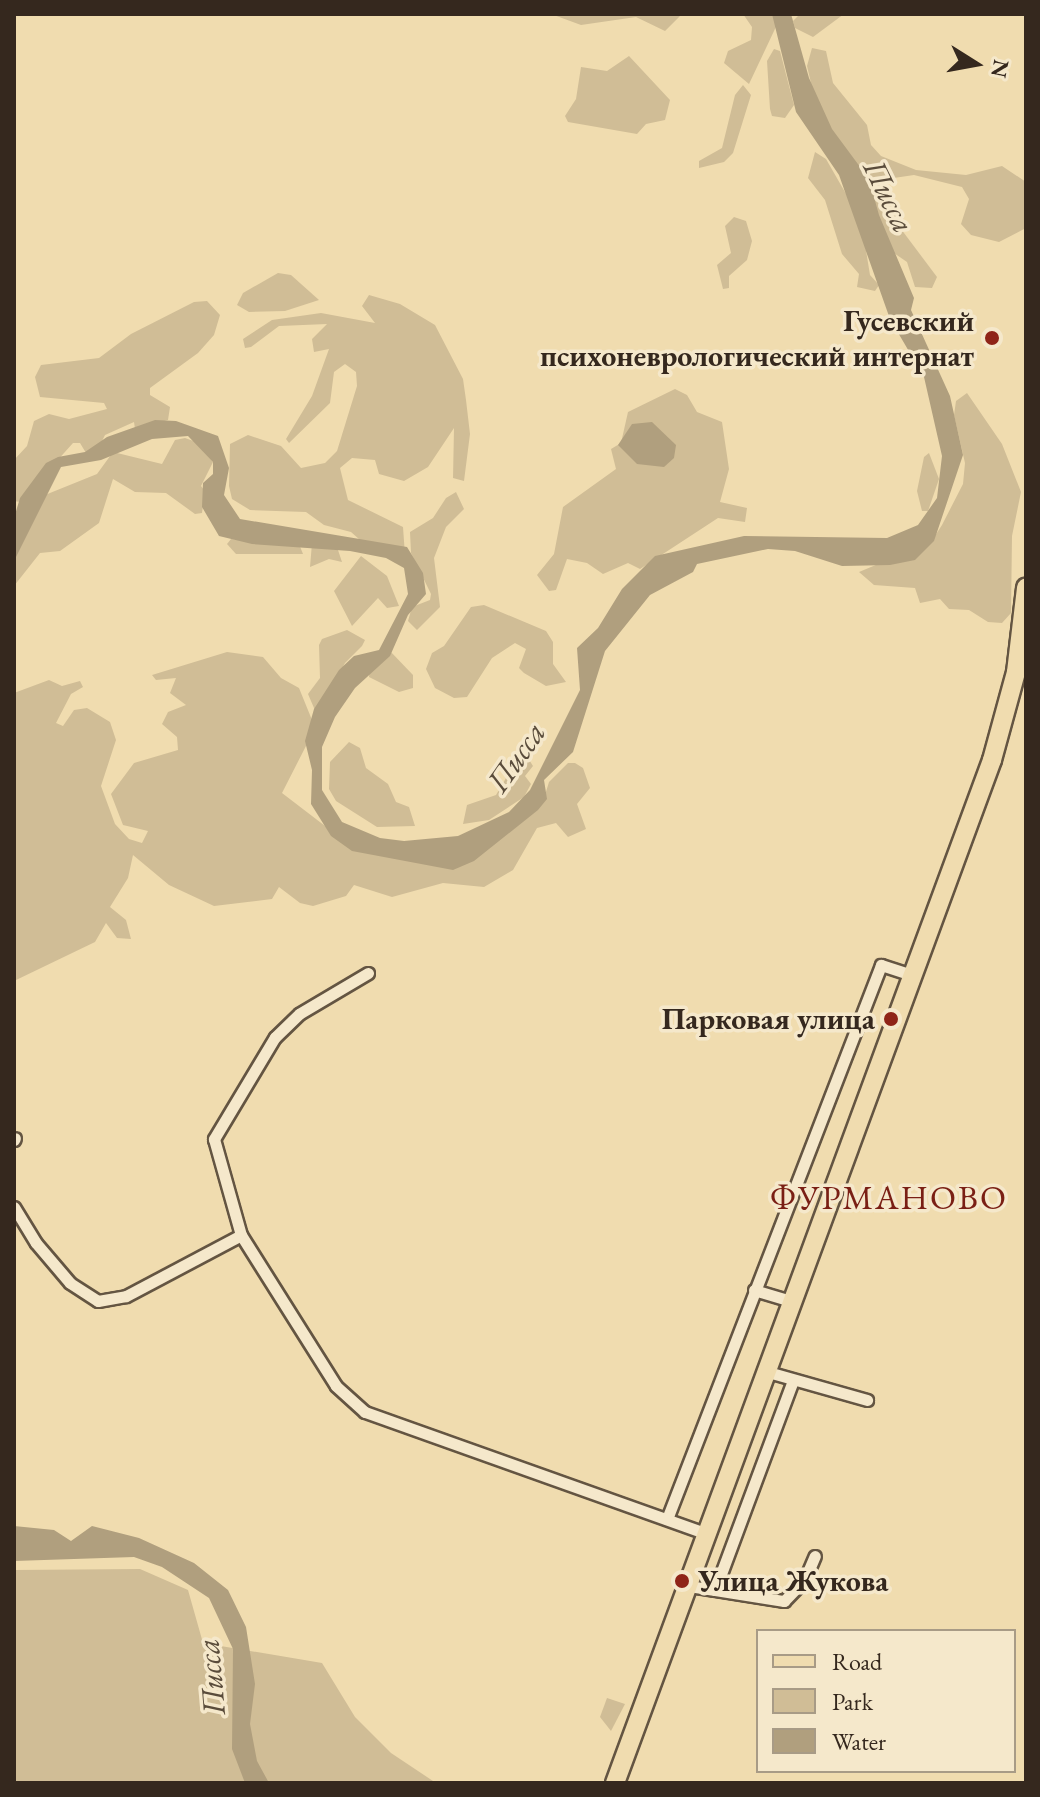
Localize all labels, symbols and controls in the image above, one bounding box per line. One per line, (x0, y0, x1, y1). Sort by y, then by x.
north arrow (936, 24, 1016, 104)
text: N (984, 57, 1016, 80)
water label: Писса (855, 153, 923, 239)
place label: Гусевский психоневрологический интернат (540, 303, 974, 374)
marker: Гусевский психоневрологический интернат (981, 327, 1003, 349)
water label: Писса (478, 715, 554, 799)
place label: Парковая улица (662, 1001, 875, 1037)
marker: Парковая улица (882, 1010, 900, 1028)
district label: ФУРМАНОВО (770, 1178, 1008, 1218)
place label: Улица Жукова (698, 1563, 888, 1599)
marker: Улица Жукова (673, 1572, 691, 1590)
legend (756, 1629, 1016, 1773)
water label: Писса (189, 1637, 233, 1717)
text: Road (832, 1646, 882, 1677)
text: Park (832, 1686, 873, 1717)
text: Water (832, 1726, 886, 1757)

